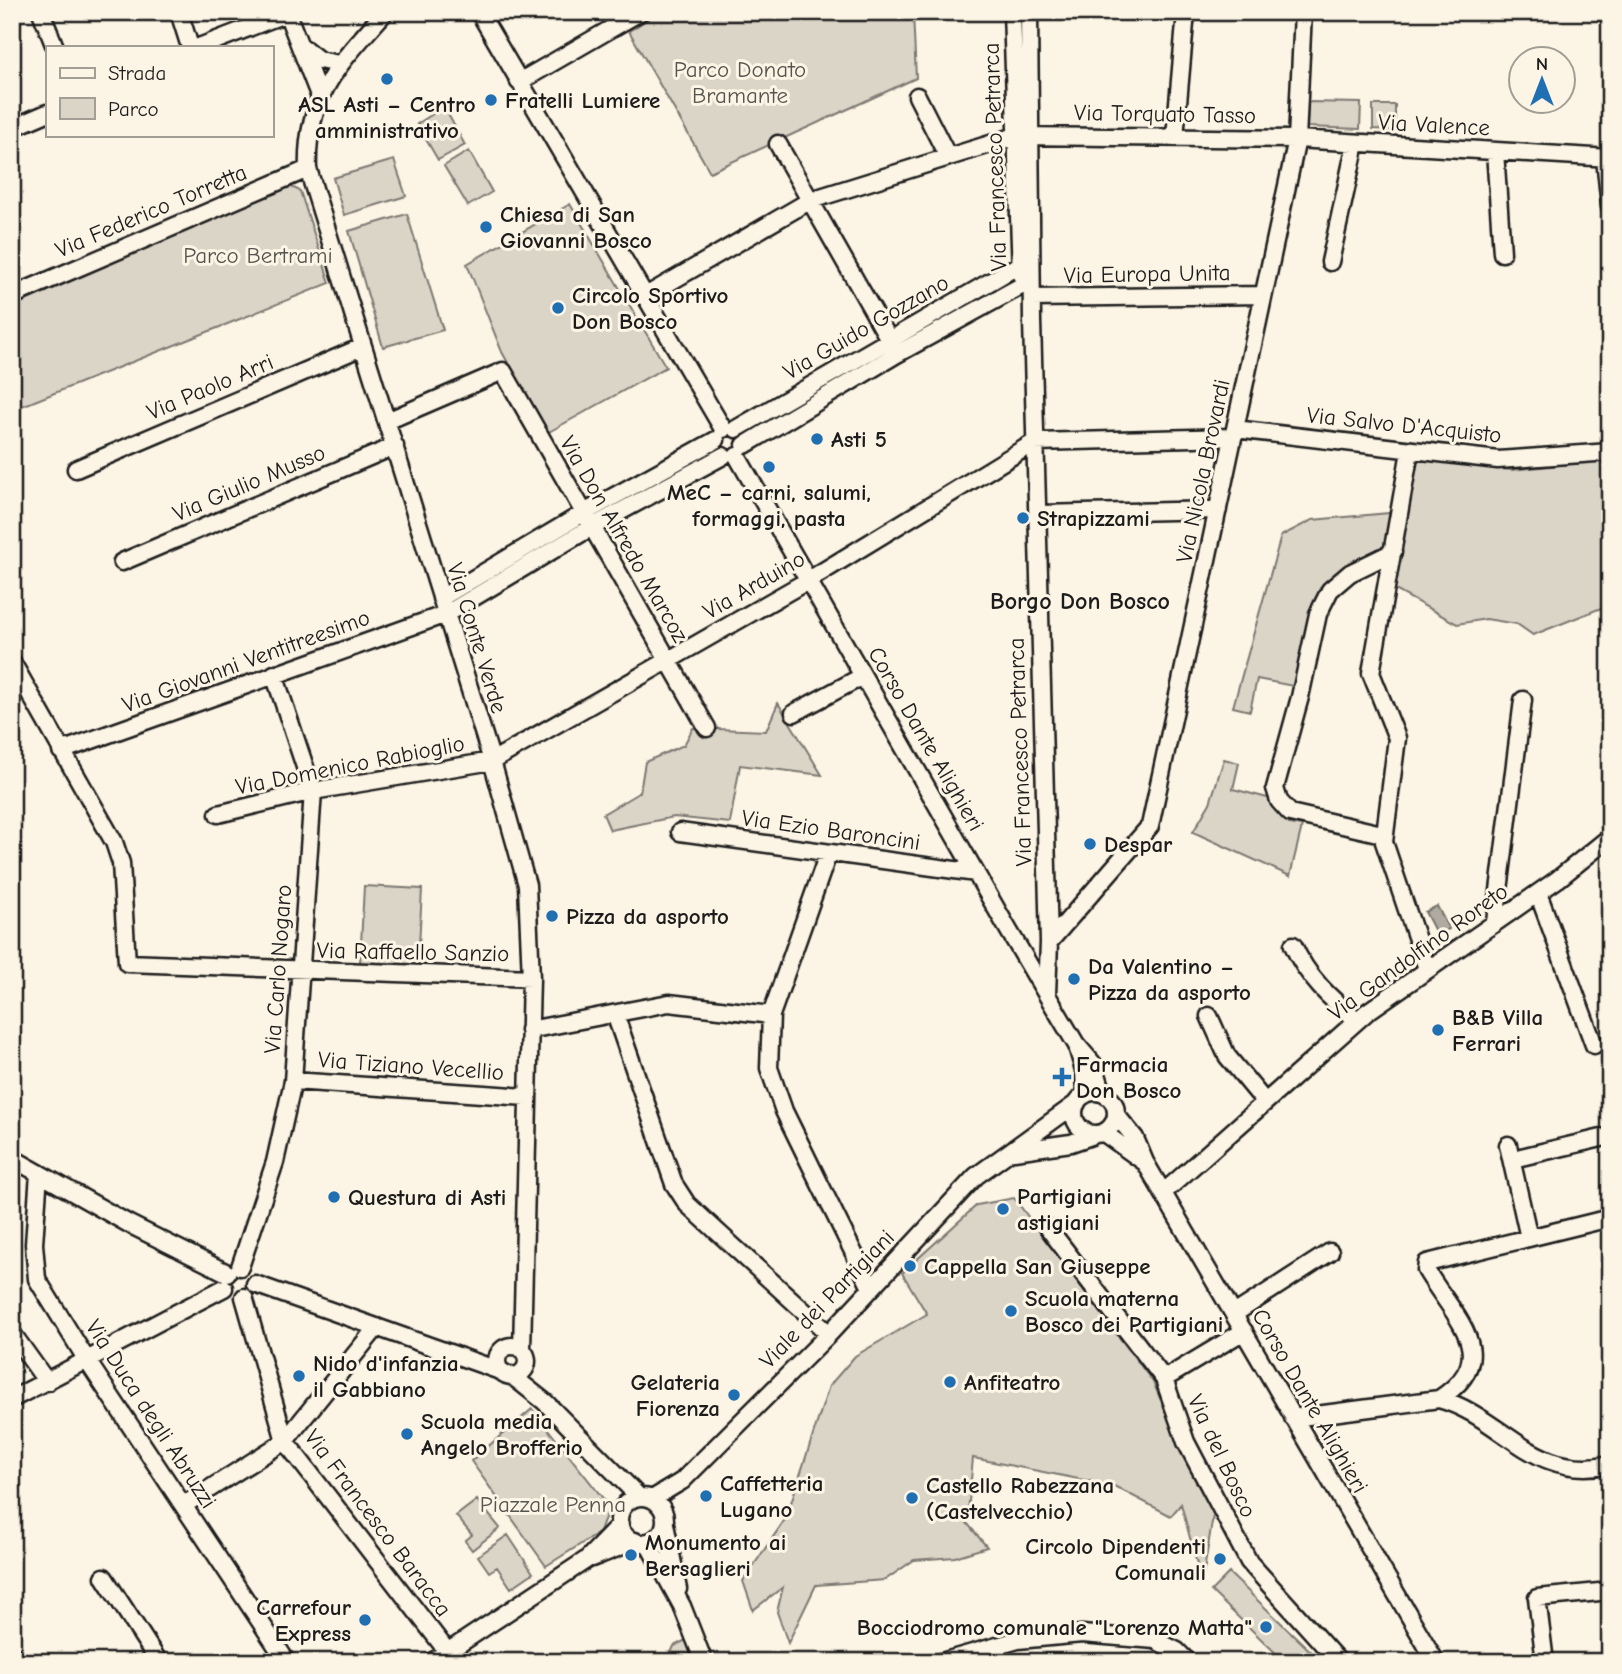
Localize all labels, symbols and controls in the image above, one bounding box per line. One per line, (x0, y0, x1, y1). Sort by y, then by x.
street label: Via Francesco Petrarca (978, 42, 1012, 272)
legend (46, 46, 273, 136)
north arrow (1506, 46, 1576, 116)
text: N (1536, 53, 1548, 75)
park label: Parco Donato Bramante (674, 56, 806, 109)
text: Strada (108, 61, 166, 85)
marker: ASL Asti – Centro amministrativo (379, 71, 395, 87)
place label: Fratelli Lumiere (505, 87, 660, 114)
place label: ASL Asti – Centro amministrativo (298, 91, 476, 144)
marker: Fratelli Lumiere (483, 92, 499, 108)
text: Parco (108, 97, 159, 121)
street label: Via Torquato Tasso (1074, 99, 1256, 129)
street label: Via Valence (1377, 109, 1491, 141)
street label: Via Federico Torretta (51, 158, 251, 264)
place label: Chiesa di San Giovanni Bosco (500, 201, 652, 254)
marker: Chiesa di San Giovanni Bosco (478, 219, 494, 235)
park label: Parco Bertrami (183, 242, 333, 269)
street label: Via Europa Unita (1063, 259, 1231, 289)
street label: Via Guido Gozzano (778, 269, 954, 385)
place label: Circolo Sportivo Don Bosco (572, 282, 728, 335)
marker: Circolo Sportivo Don Bosco (550, 300, 566, 316)
street label: Via Paolo Arri (143, 348, 277, 426)
street label: Via Nicola Brovardi (1170, 377, 1236, 565)
street label: Via Salvo D'Acquisto (1305, 401, 1503, 449)
place label: Asti 5 (831, 426, 887, 453)
street label: Via Don Alfredo Marcoz (554, 431, 694, 647)
marker: Asti 5 (809, 431, 825, 447)
street label: Via Giulio Musso (169, 439, 329, 527)
marker: MeC – carni, salumi, formaggi, pasta (761, 459, 777, 475)
place label: MeC – carni, salumi, formaggi, pasta (667, 479, 871, 532)
place label: Strapizzami (1037, 505, 1150, 532)
marker: Strapizzami (1015, 510, 1031, 526)
street label: Via Arduino (698, 545, 810, 625)
street label: Via Conte Verde (441, 560, 513, 716)
district label: Borgo Don Bosco (990, 587, 1170, 615)
street label: Via Giovanni Ventitreesimo (119, 604, 373, 718)
street label: Via Francesco Petrarca (1003, 637, 1037, 867)
street label: Corso Dante Alighieri (862, 642, 990, 836)
street label: Via Domenico Rabioglio (233, 730, 467, 800)
street label: Via Ezio Baroncini (740, 804, 922, 856)
place label: Despar (1104, 831, 1173, 858)
marker: Despar (1082, 836, 1098, 852)
street label: Via Gandolfino Roreto (1323, 878, 1513, 1026)
street label: Via Carlo Nogaro (259, 884, 297, 1054)
place label: Pizza da asporto (566, 903, 729, 930)
marker: Pizza da asporto (544, 908, 560, 924)
street label: Via Raffaello Sanzio (316, 937, 510, 967)
place label: Da Valentino – Pizza da asporto (1088, 953, 1251, 1006)
marker: Da Valentino – Pizza da asporto (1066, 971, 1082, 987)
place label: B&B Villa Ferrari (1452, 1004, 1543, 1057)
marker: B&B Villa Ferrari (1430, 1022, 1446, 1038)
street label: Via Tiziano Vecellio (317, 1046, 505, 1086)
place label: Farmacia Don Bosco (1076, 1051, 1181, 1104)
marker: Farmacia Don Bosco (1054, 1069, 1070, 1085)
place label: Partigiani astigiani (1017, 1183, 1112, 1236)
place label: Questura di Asti (348, 1184, 506, 1211)
marker: Questura di Asti (326, 1189, 342, 1205)
marker: Partigiani astigiani (995, 1201, 1011, 1217)
street label: Viale dei Partigiani (754, 1224, 900, 1374)
place label: Cappella San Giuseppe (924, 1253, 1150, 1280)
marker: Cappella San Giuseppe (902, 1258, 918, 1274)
place label: Scuola materna Bosco dei Partigiani (1025, 1285, 1223, 1338)
marker: Scuola materna Bosco dei Partigiani (1003, 1303, 1019, 1319)
street label: Corso Dante Alighieri (1246, 1304, 1374, 1498)
street label: Via Duca degli Abruzzi (80, 1315, 222, 1513)
place label: Nido d'infanzia il Gabbiano (313, 1350, 459, 1403)
marker: Nido d'infanzia il Gabbiano (291, 1368, 307, 1384)
place label: Gelateria Fiorenza (631, 1369, 720, 1422)
place label: Anfiteatro (964, 1369, 1061, 1396)
marker: Anfiteatro (942, 1374, 958, 1390)
marker: Gelateria Fiorenza (726, 1387, 742, 1403)
street label: Via del Bosco (1182, 1390, 1262, 1522)
place label: Scuola media Angelo Brofferio (421, 1408, 583, 1461)
street label: Via Francesco Baracca (299, 1424, 457, 1622)
marker: Scuola media Angelo Brofferio (399, 1426, 415, 1442)
place label: Caffetteria Lugano (720, 1470, 823, 1523)
place label: Castello Rabezzana (Castelvecchio) (926, 1472, 1114, 1525)
marker: Caffetteria Lugano (698, 1488, 714, 1504)
marker: Castello Rabezzana (Castelvecchio) (904, 1490, 920, 1506)
park label: Piazzale Penna (480, 1491, 626, 1518)
place label: Monumento ai Bersaglieri (645, 1529, 786, 1582)
place label: Circolo Dipendenti Comunali (1025, 1533, 1206, 1586)
marker: Monumento ai Bersaglieri (623, 1547, 639, 1563)
marker: Circolo Dipendenti Comunali (1212, 1551, 1228, 1567)
place label: Carrefour Express (256, 1594, 352, 1647)
marker: Carrefour Express (357, 1612, 373, 1628)
place label: Bocciodromo comunale "Lorenzo Matta" (857, 1614, 1252, 1641)
marker: Bocciodromo comunale "Lorenzo Matta" (1258, 1619, 1274, 1635)

